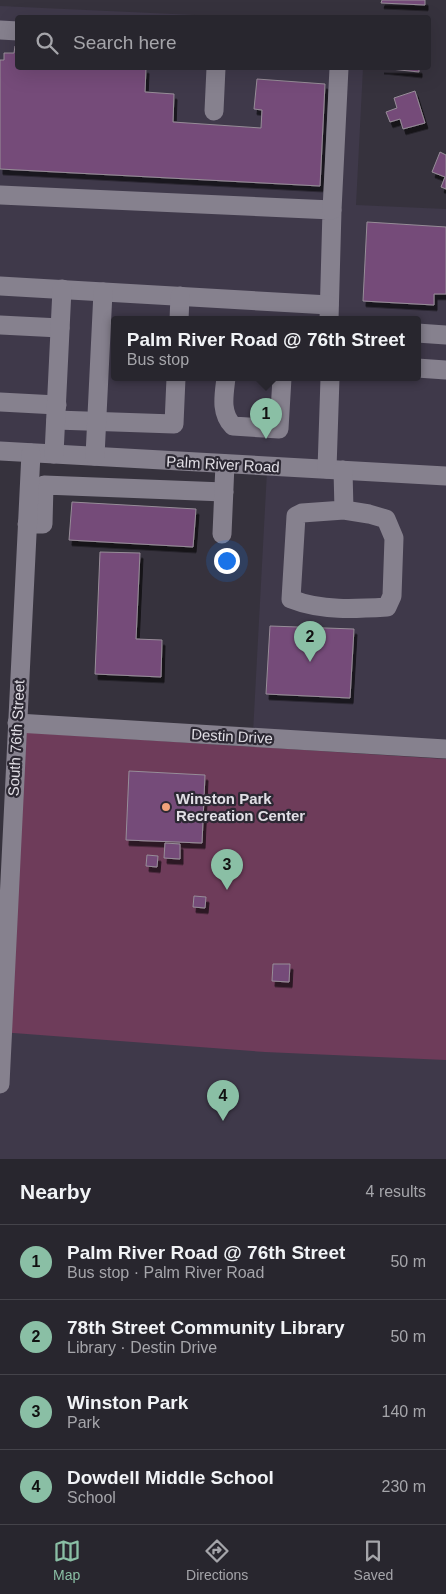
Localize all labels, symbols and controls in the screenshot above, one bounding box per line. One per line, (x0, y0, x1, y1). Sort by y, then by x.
search box (15, 15, 431, 70)
icon: search (33, 29, 61, 57)
text: Search here (73, 32, 177, 53)
popup (111, 316, 421, 381)
text: Palm River Road @ 76th Street (127, 329, 405, 350)
text: Bus stop (127, 351, 189, 368)
pin: 1 (250, 398, 282, 439)
street label: Palm River Road (166, 453, 280, 475)
your location (214, 548, 240, 574)
pin: 2 (294, 621, 326, 662)
street label: South 76th Street (4, 678, 28, 797)
street label: Destin Drive (191, 725, 273, 747)
place label: Winston Park Recreation Center (176, 790, 305, 824)
marker: Winston Park Recreation Center (160, 801, 172, 813)
pin: 3 (211, 849, 243, 890)
pin: 4 (207, 1080, 239, 1121)
text: Nearby (20, 1180, 91, 1203)
text: 4 results (366, 1183, 426, 1200)
text: Palm River Road @ 76th Street (67, 1242, 345, 1263)
text: 1 (32, 1253, 40, 1270)
text: 50 m (390, 1253, 426, 1270)
text: Bus stop · Palm River Road (67, 1264, 264, 1281)
text: 78th Street Community Library (67, 1317, 345, 1338)
text: 2 (32, 1328, 40, 1345)
text: 50 m (390, 1328, 426, 1345)
text: Library · Destin Drive (67, 1339, 217, 1356)
text: Winston Park (67, 1392, 188, 1413)
text: 3 (32, 1403, 40, 1420)
text: 140 m (382, 1403, 426, 1420)
text: Park (67, 1414, 100, 1431)
text: Dowdell Middle School (67, 1467, 274, 1488)
text: 4 (32, 1478, 40, 1495)
text: 230 m (382, 1478, 426, 1495)
text: School (67, 1489, 116, 1506)
tab: Map (53, 1537, 81, 1583)
tab: Directions (186, 1537, 248, 1583)
tab: Saved (354, 1537, 393, 1583)

